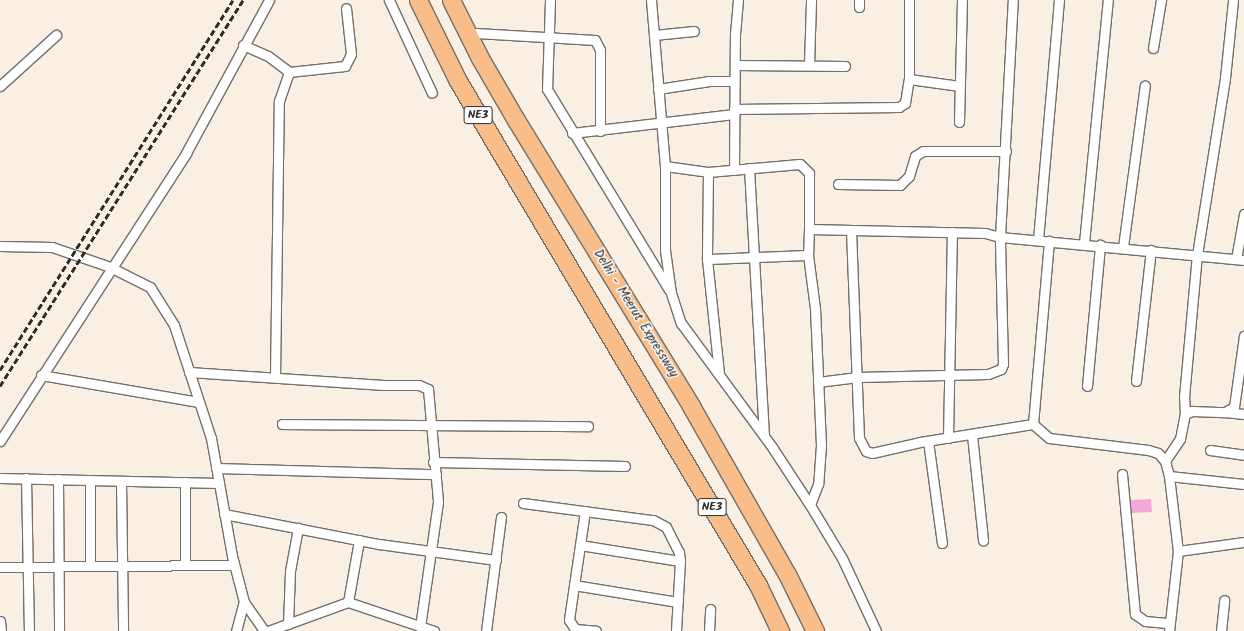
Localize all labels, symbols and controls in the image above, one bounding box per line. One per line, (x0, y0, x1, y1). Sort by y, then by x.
road number: NE3 (463, 105, 493, 125)
street label: Delhi - Meerut Expressway (589, 247, 681, 381)
road number: NE3 (697, 497, 727, 517)

